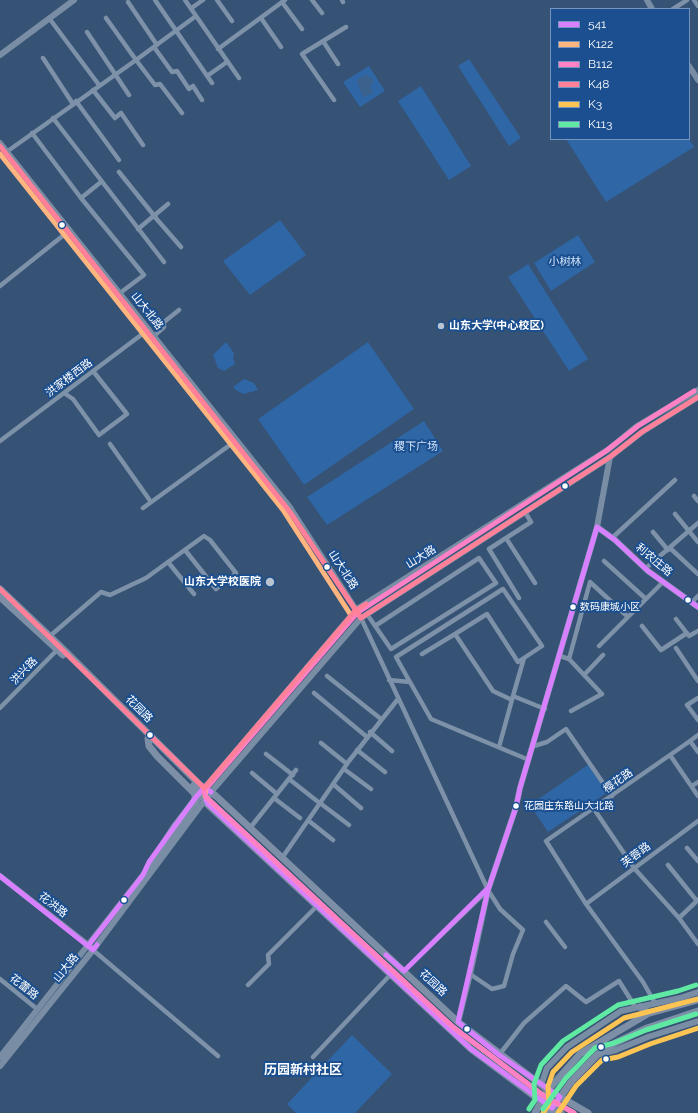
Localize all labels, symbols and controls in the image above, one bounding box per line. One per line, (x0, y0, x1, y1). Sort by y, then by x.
legend (550, 8, 690, 140)
text: 541 (588, 17, 606, 31)
text: K122 (588, 37, 613, 51)
text: B112 (588, 57, 613, 71)
text: K48 (588, 77, 609, 91)
text: K3 (588, 97, 602, 111)
text: K113 (588, 117, 612, 131)
unlabelled marker (57, 220, 67, 230)
park label: 小树林 (549, 255, 581, 269)
street label: 山大北路 (128, 290, 166, 332)
place label: 山东大学(中心校区) (449, 319, 544, 333)
marker: 山东大学(中心校区) (436, 321, 446, 331)
street label: 洪家楼西路 (43, 356, 95, 400)
park label: 稷下广场 (394, 440, 438, 454)
unlabelled marker (560, 481, 570, 491)
street label: 利农庄路 (633, 541, 675, 579)
street label: 山大路 (404, 543, 438, 571)
street label: 山大北路 (325, 548, 361, 592)
unlabelled marker (322, 562, 332, 572)
place label: 山东大学校医院 (184, 575, 261, 589)
marker: 山东大学校医院 (264, 576, 276, 588)
unlabelled marker (683, 595, 693, 605)
place label: 数码康城小区 (580, 601, 640, 613)
marker: 数码康城小区 (568, 602, 578, 612)
street label: 洪兴路 (8, 655, 40, 687)
street label: 花园路 (123, 693, 155, 725)
unlabelled marker (145, 730, 155, 740)
street label: 樱花路 (601, 766, 635, 796)
place label: 花园庄东路山大北路 (524, 800, 614, 812)
marker: 花园庄东路山大北路 (511, 801, 521, 811)
street label: 芙蓉路 (619, 840, 653, 870)
street label: 花洪路 (36, 890, 70, 920)
unlabelled marker (119, 895, 129, 905)
street label: 山大路 (50, 951, 82, 985)
street label: 花园路 (416, 967, 450, 999)
street label: 花蕾路 (7, 971, 41, 1003)
unlabelled marker (462, 1024, 472, 1034)
unlabelled marker (596, 1042, 606, 1052)
unlabelled marker (601, 1054, 611, 1064)
district label: 历园新村社区 (264, 1062, 342, 1078)

